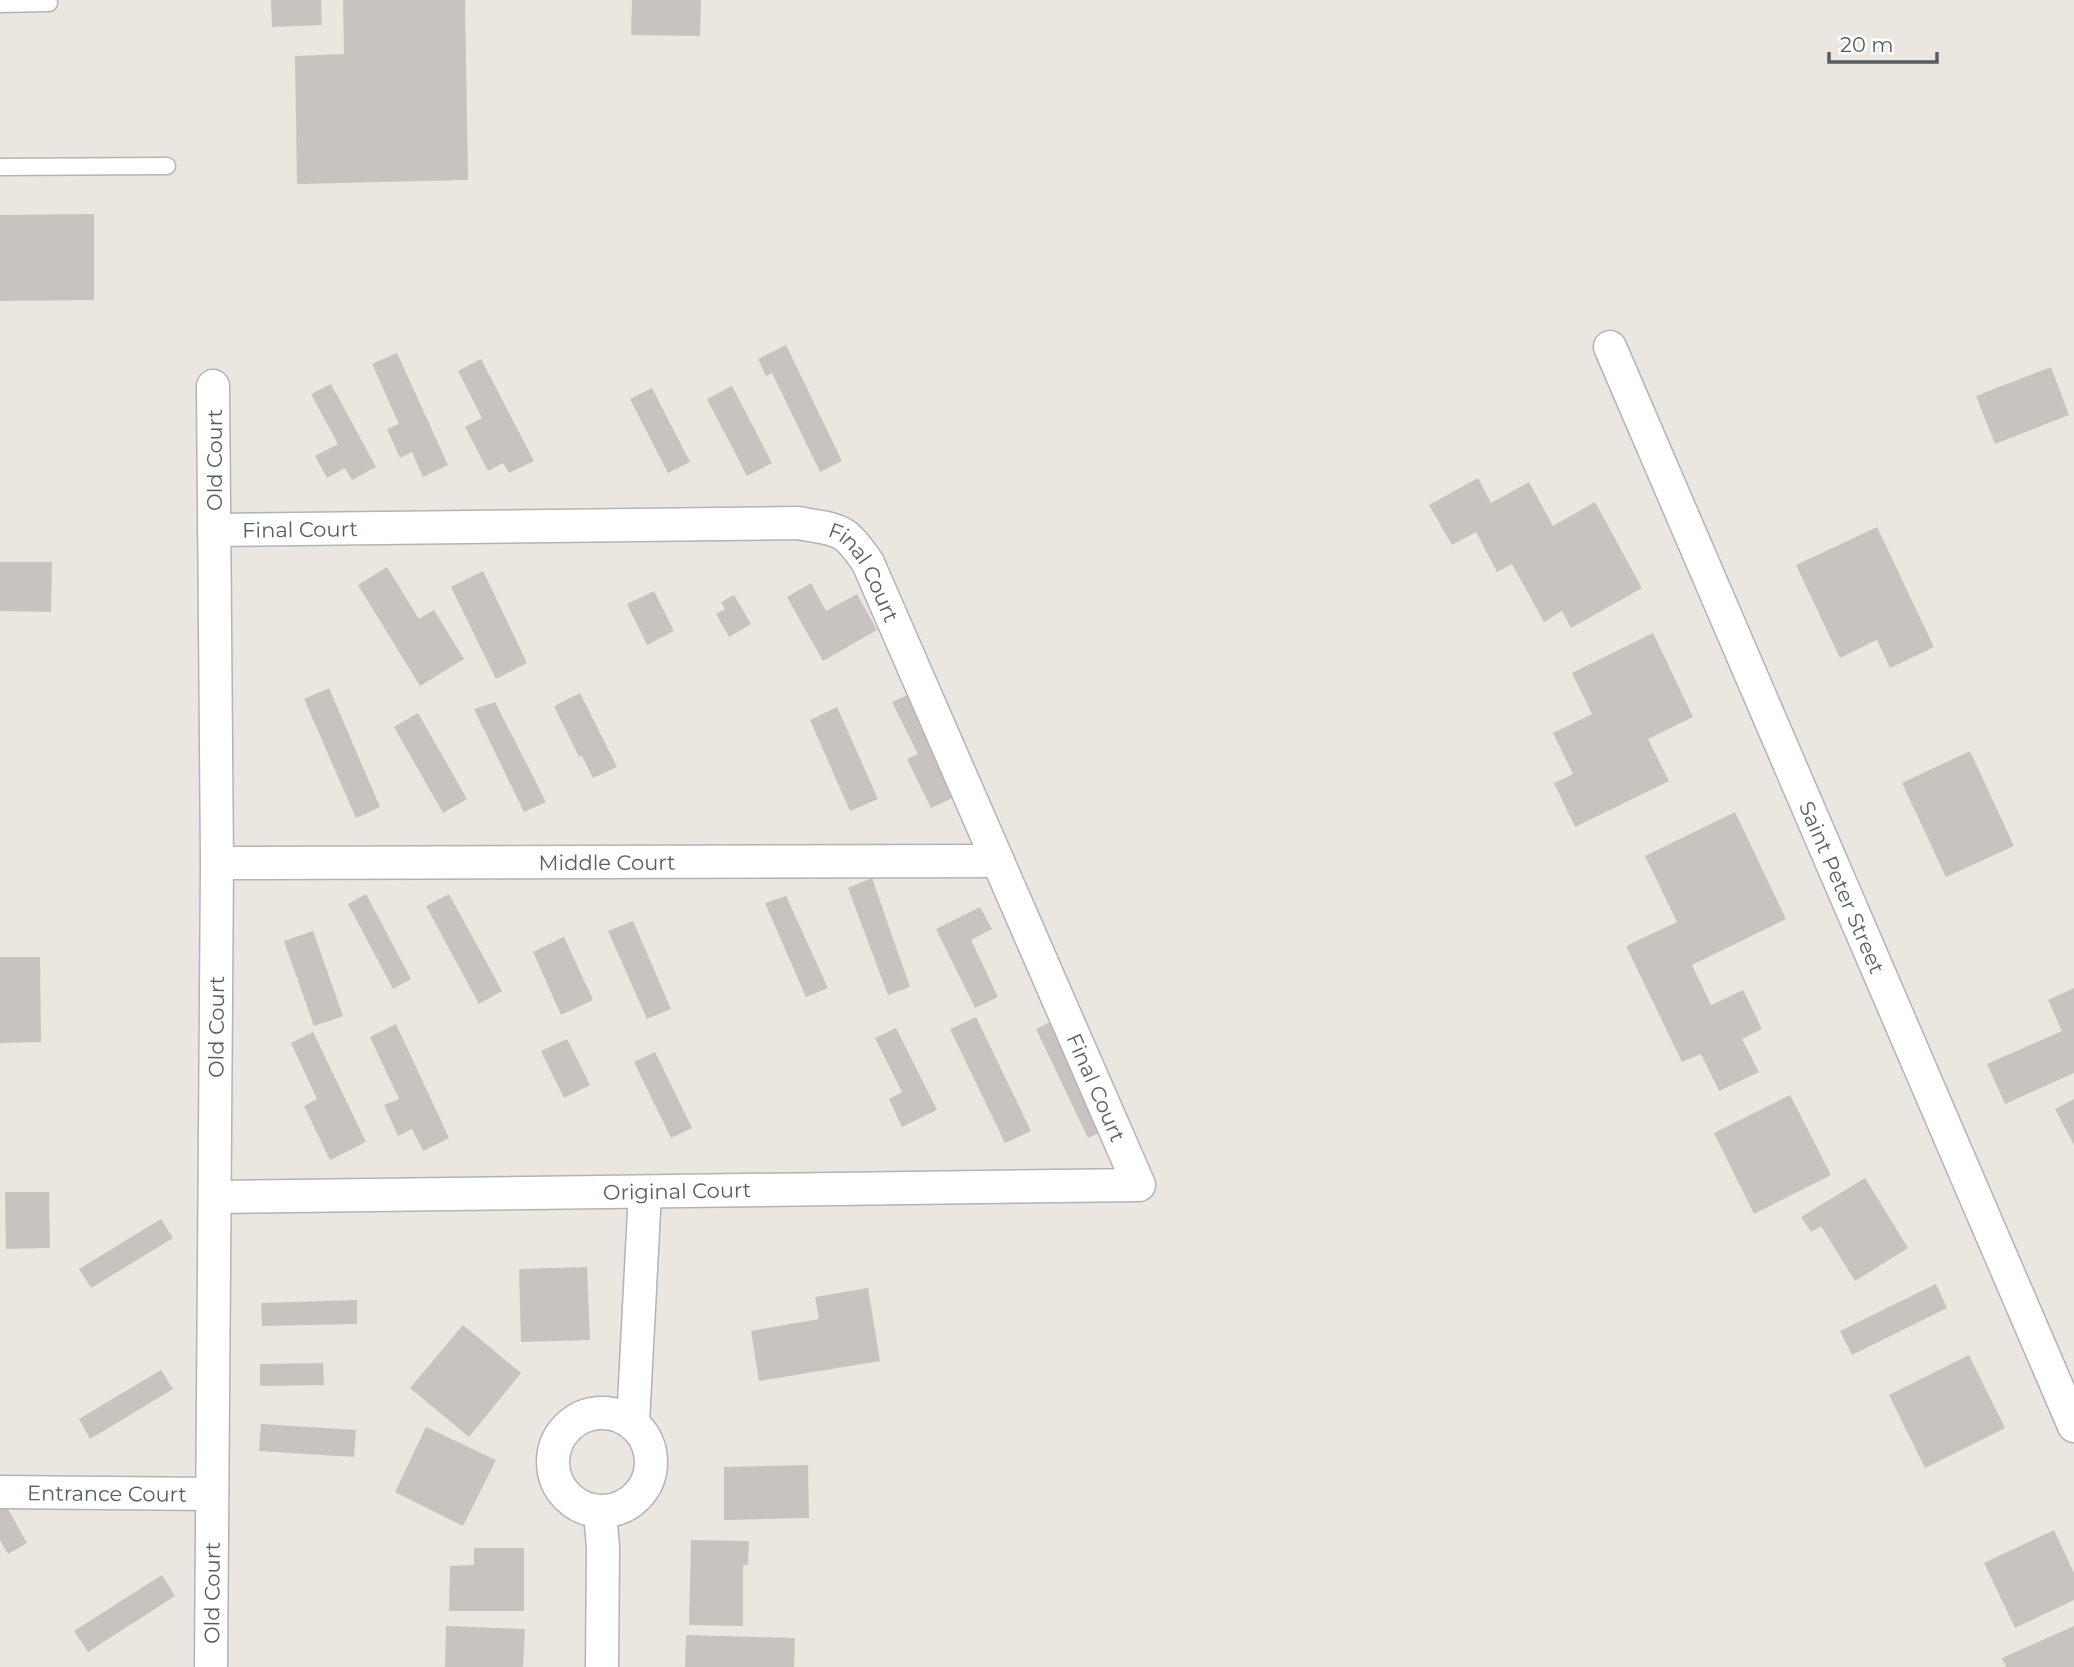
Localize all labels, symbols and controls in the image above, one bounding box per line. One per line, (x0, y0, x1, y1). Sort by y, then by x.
scale bar (1829, 21, 1938, 65)
text: 20 m (1840, 32, 1894, 57)
street label: Old Court (202, 409, 227, 511)
street label: Final Court (242, 516, 358, 542)
street label: Final Court (825, 517, 905, 626)
street label: Saint Peter Street (1794, 797, 1890, 977)
street label: Middle Court (538, 849, 676, 875)
street label: Old Court (203, 976, 229, 1078)
street label: Final Court (1062, 1029, 1131, 1145)
street label: Original Court (603, 1177, 751, 1205)
street label: Entrance Court (27, 1480, 187, 1506)
street label: Old Court (199, 1542, 224, 1644)

